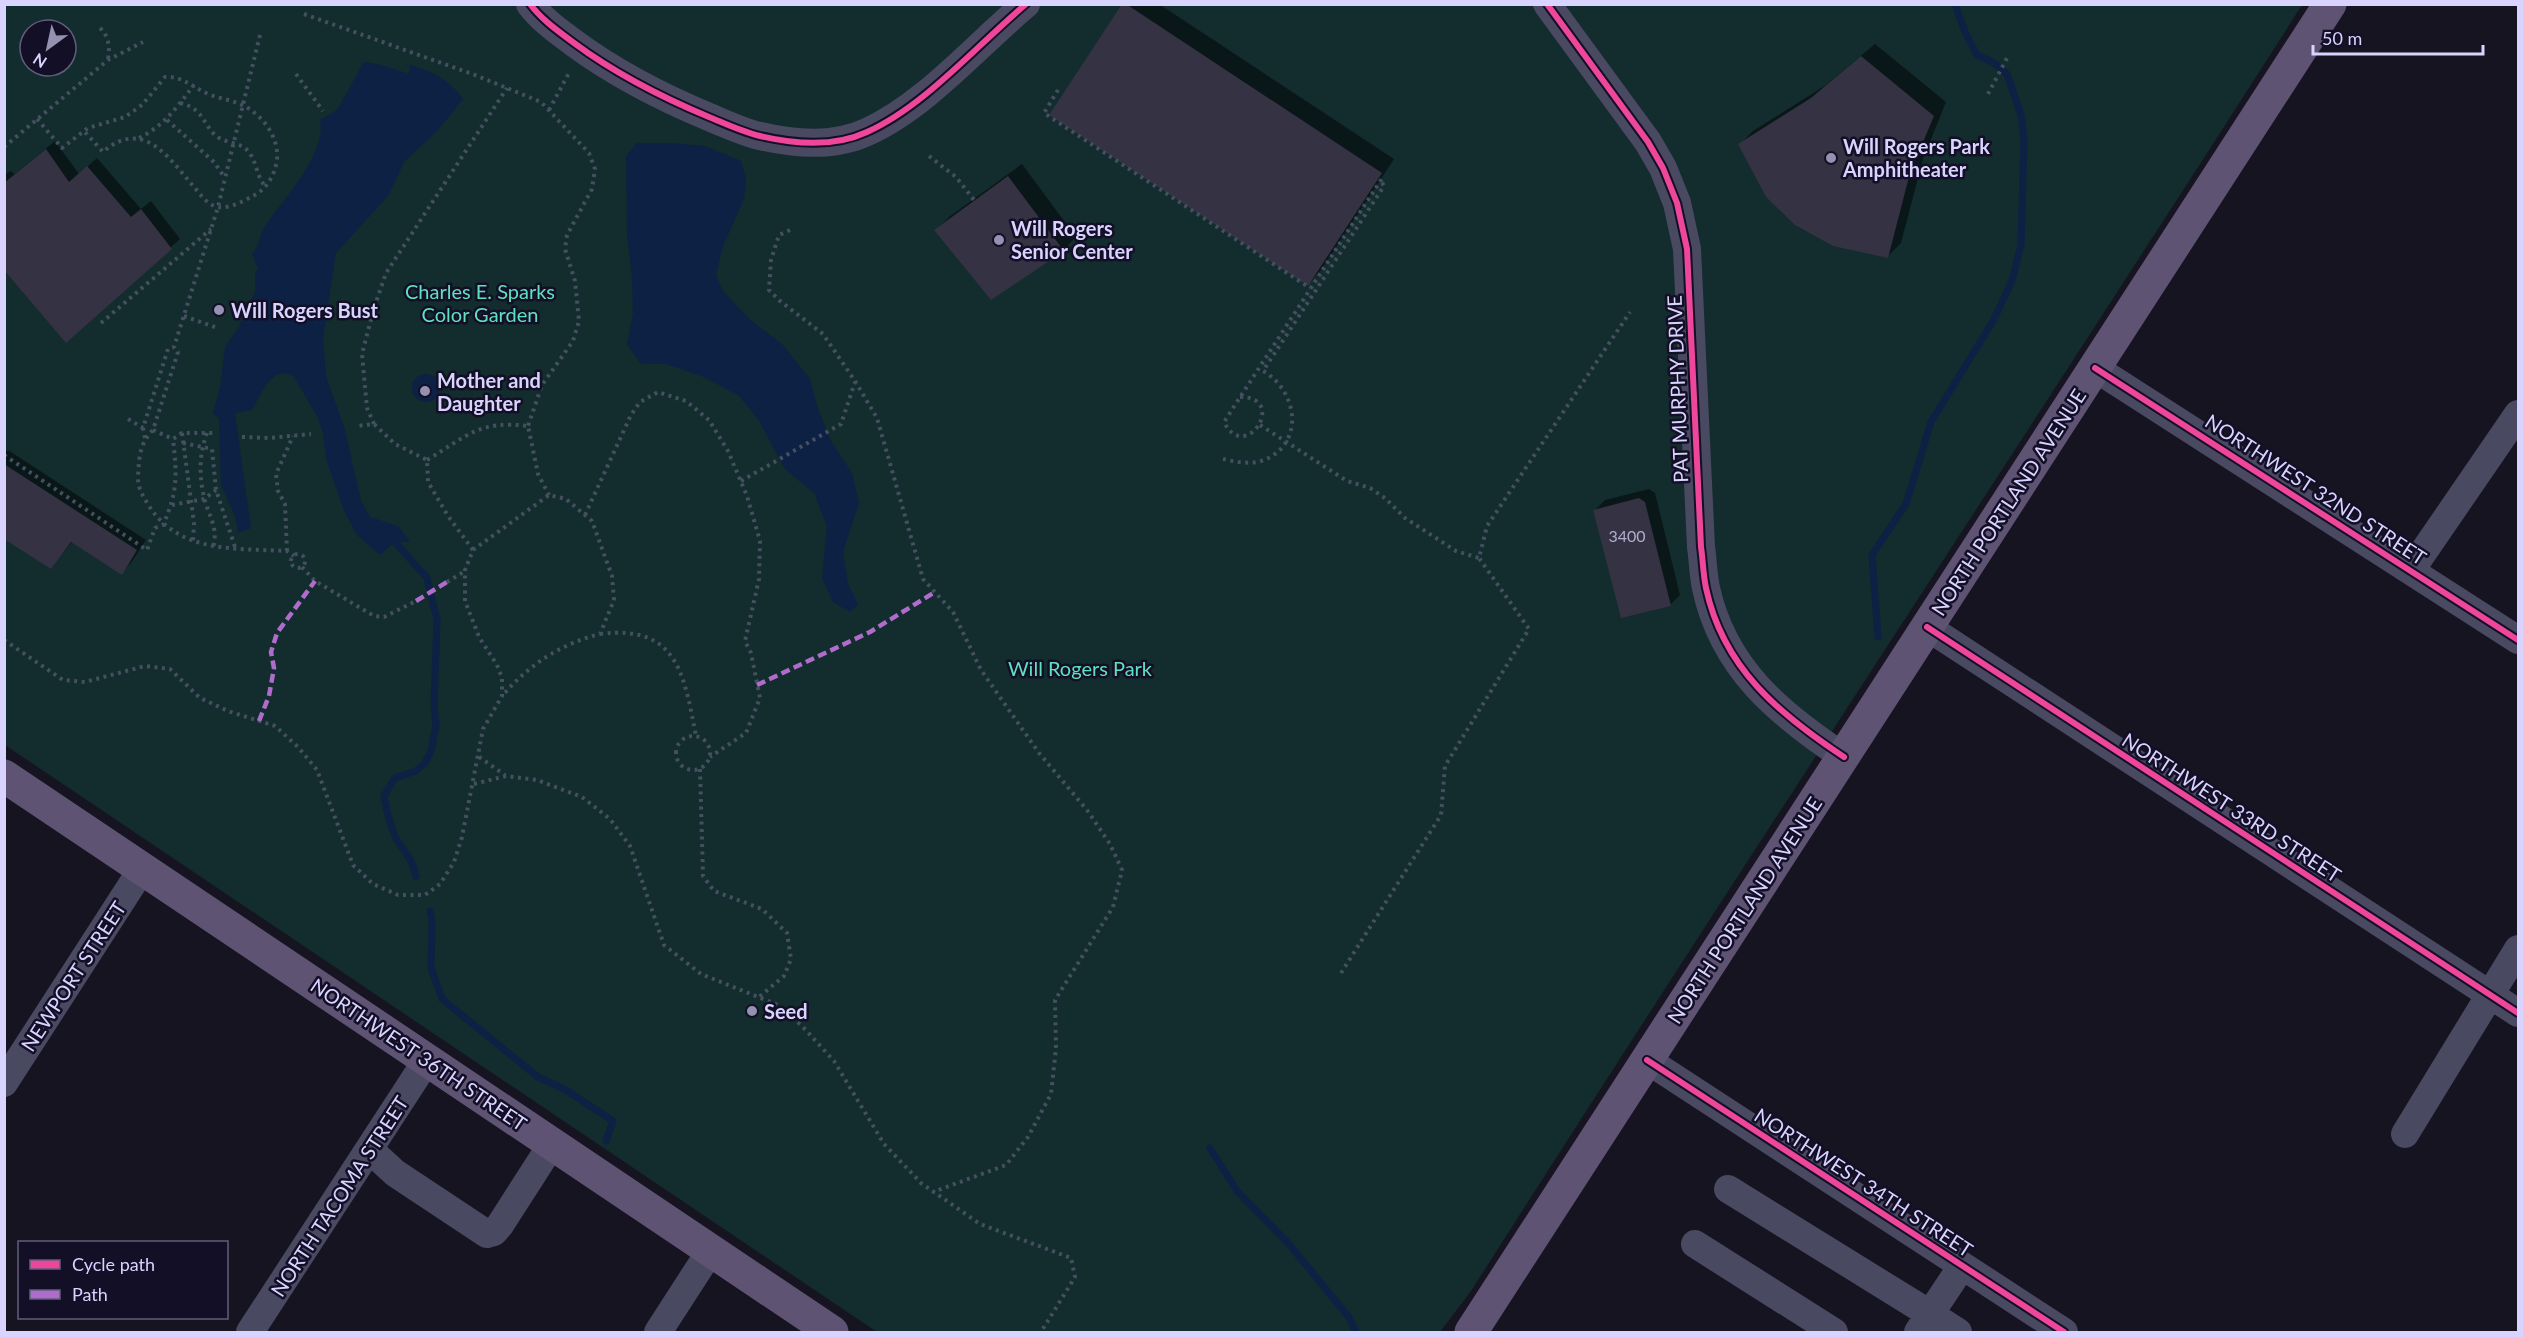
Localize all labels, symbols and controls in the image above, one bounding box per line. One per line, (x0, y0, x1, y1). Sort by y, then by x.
north arrow (18, 18, 78, 78)
scale bar (2313, 18, 2482, 56)
text: 50 m (2322, 27, 2362, 49)
text: N (29, 50, 50, 72)
place label: Will Rogers Park Amphitheater (1842, 134, 1990, 181)
marker: Will Rogers Park Amphitheater (1824, 151, 1838, 165)
place label: Will Rogers Senior Center (1011, 216, 1133, 263)
marker: Will Rogers Senior Center (992, 233, 1006, 247)
park label: Charles E. Sparks Color Garden (405, 279, 555, 326)
street label: PAT MURPHY DRIVE (1662, 295, 1692, 483)
place label: Will Rogers Bust (231, 298, 379, 322)
marker: Will Rogers Bust (212, 303, 226, 317)
place label: Mother and Daughter (437, 368, 541, 415)
marker: Mother and Daughter (418, 384, 432, 398)
street label: NORTH PORTLAND AVENUE (1926, 384, 2090, 620)
street label: NORTHWEST 32ND STREET (2201, 408, 2431, 570)
house number: 3400 (1608, 526, 1646, 545)
park label: Will Rogers Park (1008, 656, 1153, 680)
street label: NORTHWEST 33RD STREET (2118, 727, 2346, 887)
street label: NORTH PORTLAND AVENUE (1662, 792, 1826, 1028)
street label: NEWPORT STREET (16, 896, 131, 1056)
street label: NORTHWEST 36TH STREET (306, 973, 532, 1135)
place label: Seed (764, 999, 808, 1023)
marker: Seed (745, 1004, 759, 1018)
street label: NORTH TACOMA STREET (265, 1091, 413, 1301)
street label: NORTHWEST 34TH STREET (1750, 1102, 1978, 1262)
legend (18, 1241, 228, 1319)
text: Cycle path (72, 1253, 155, 1275)
text: Path (72, 1283, 108, 1305)

